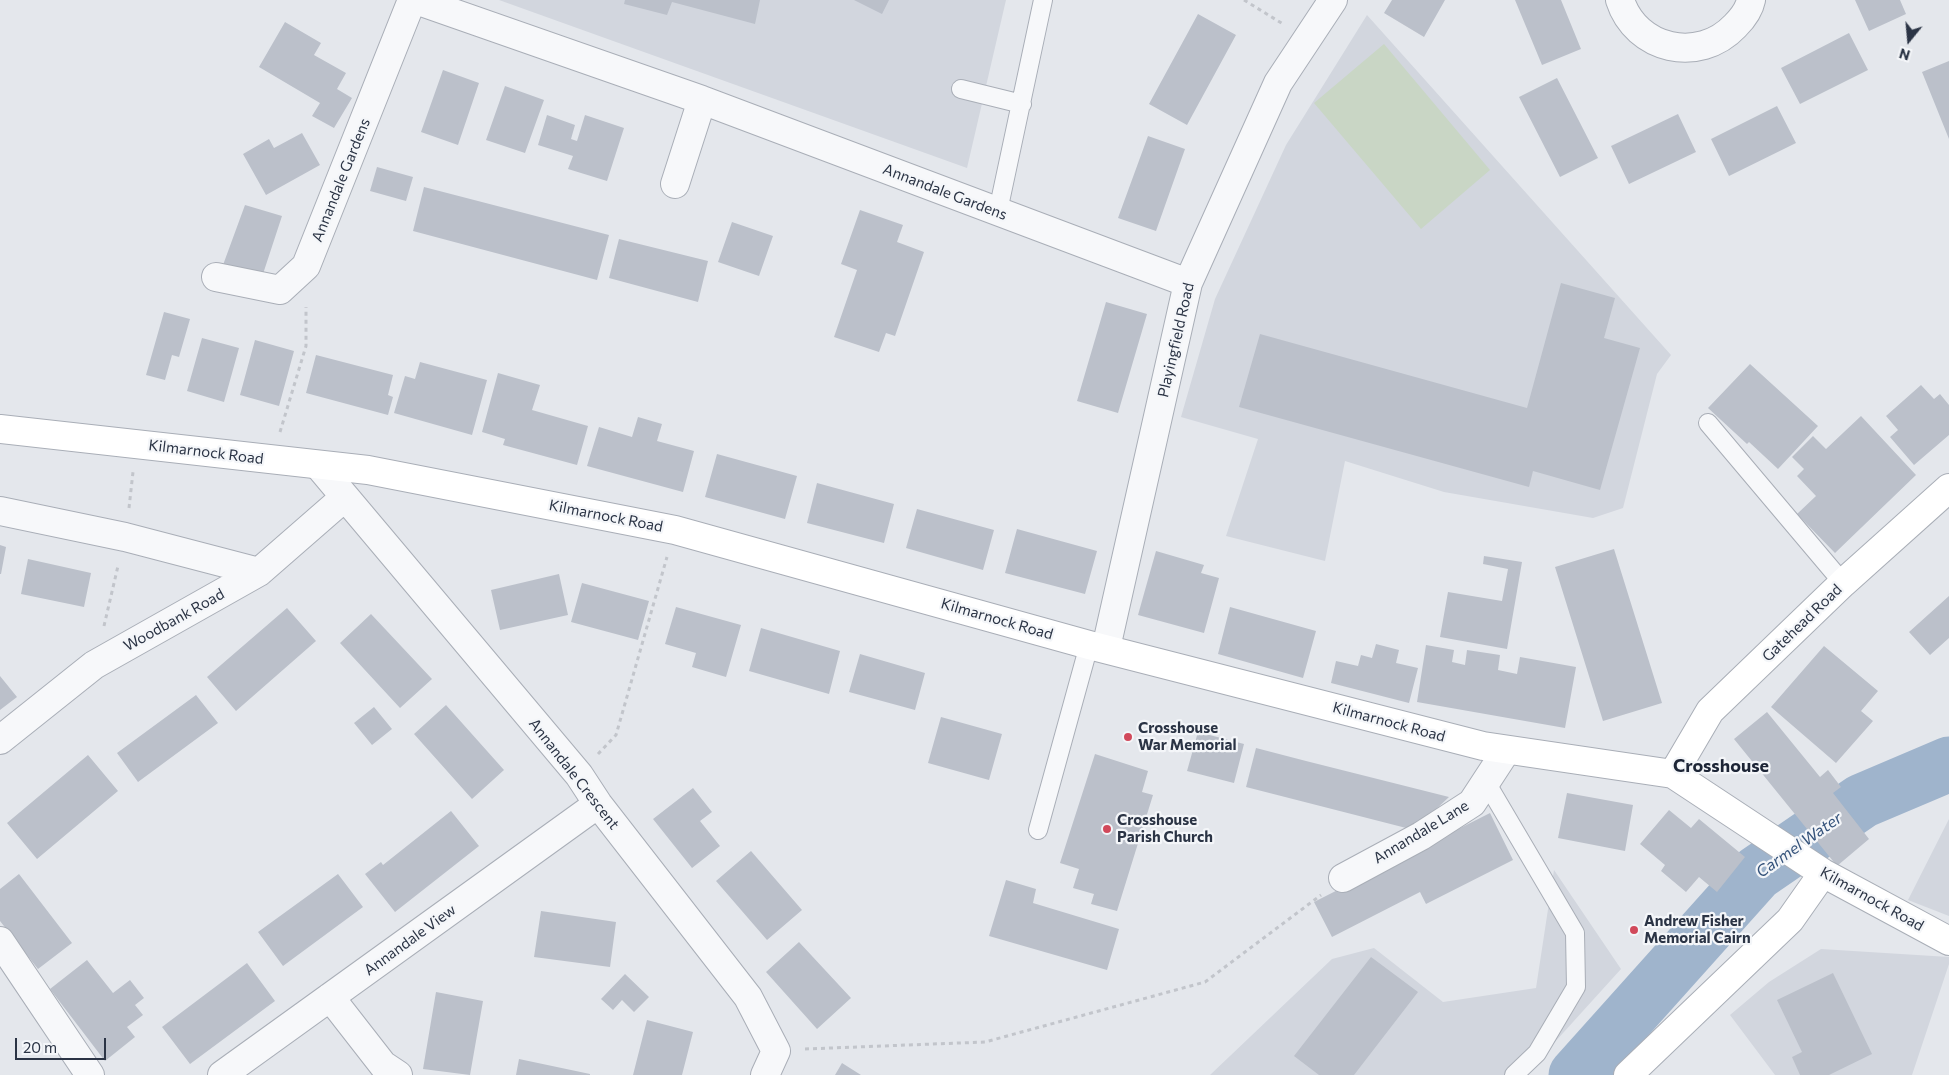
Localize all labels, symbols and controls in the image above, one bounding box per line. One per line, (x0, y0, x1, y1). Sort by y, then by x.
north arrow (1884, 15, 1934, 65)
text: N (1897, 45, 1912, 64)
street label: Annandale Gardens (308, 116, 374, 244)
street label: Annandale Gardens (880, 160, 1010, 224)
street label: Playingfield Road (1154, 281, 1198, 399)
street label: Kilmarnock Road (148, 436, 264, 468)
street label: Kilmarnock Road (548, 496, 664, 536)
street label: Gatehead Road (1758, 581, 1846, 665)
street label: Woodbank Road (121, 585, 227, 655)
street label: Kilmarnock Road (939, 594, 1055, 644)
street label: Kilmarnock Road (1331, 698, 1447, 746)
street label: Annandale Crescent (525, 715, 623, 833)
place label: Crosshouse War Memorial (1138, 719, 1236, 754)
marker: Crosshouse War Memorial (1122, 731, 1134, 743)
district label: Crosshouse (1673, 755, 1769, 777)
street label: Annandale Lane (1370, 796, 1472, 868)
water label: Carmel Water (1752, 808, 1846, 882)
place label: Crosshouse Parish Church (1117, 811, 1213, 846)
marker: Crosshouse Parish Church (1101, 823, 1113, 835)
street label: Kilmarnock Road (1817, 863, 1927, 935)
street label: Annandale View (361, 901, 459, 979)
place label: Andrew Fisher Memorial Cairn (1644, 912, 1751, 947)
marker: Andrew Fisher Memorial Cairn (1628, 924, 1640, 936)
scale bar (18, 1028, 109, 1060)
text: 20 m (23, 1038, 57, 1056)

